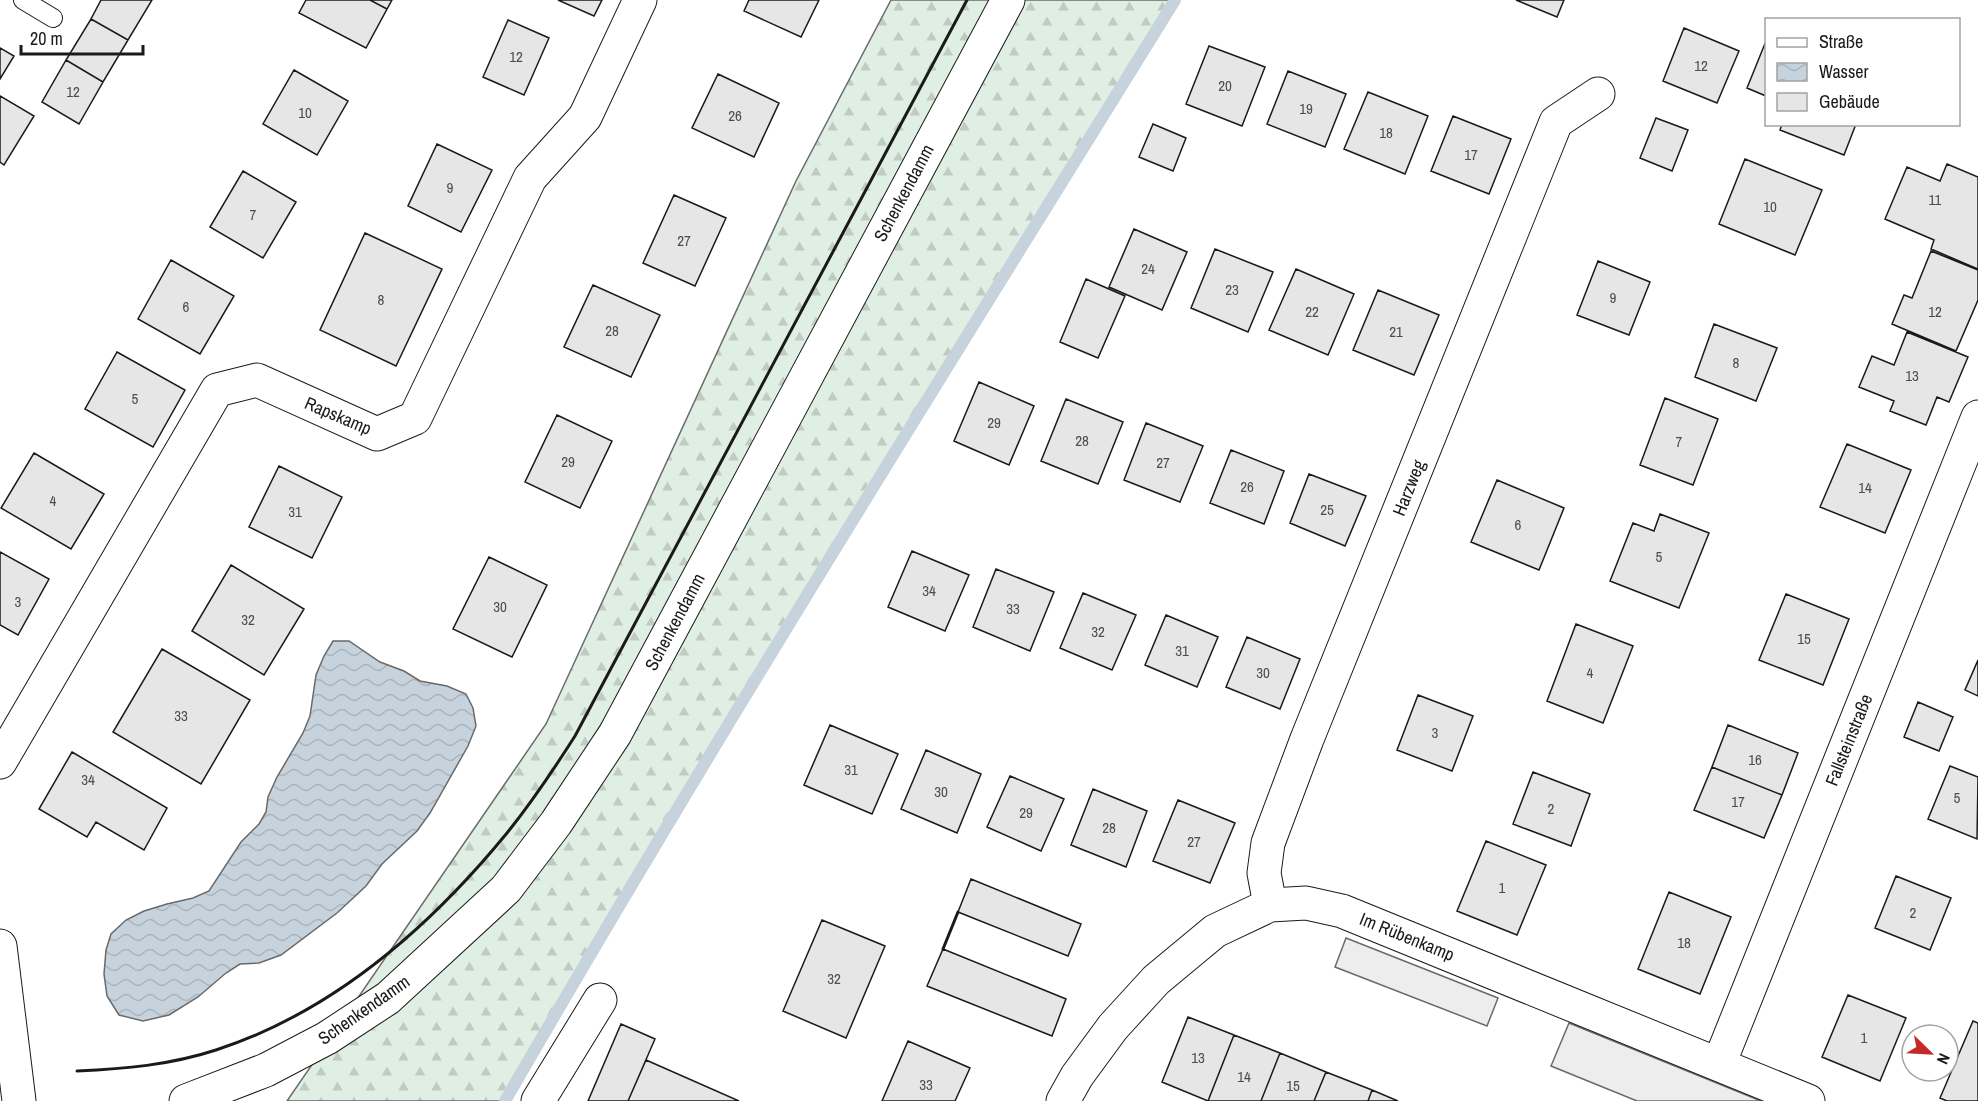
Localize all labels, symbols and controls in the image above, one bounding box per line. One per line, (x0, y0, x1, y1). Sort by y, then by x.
scale bar (21, 18, 142, 56)
legend (1765, 18, 1960, 126)
text: 20 m (30, 26, 63, 51)
text: Straße (1819, 29, 1863, 54)
house number: 12 (509, 46, 523, 67)
house number: 12 (1694, 55, 1708, 76)
text: Wasser (1819, 59, 1869, 84)
house number: 20 (1218, 75, 1232, 96)
house number: 12 (66, 81, 80, 102)
text: Gebäude (1819, 89, 1880, 114)
house number: 19 (1299, 98, 1313, 119)
house number: 10 (298, 102, 312, 123)
house number: 26 (728, 105, 742, 126)
house number: 18 (1379, 122, 1393, 143)
street label: Schenkendamm (867, 140, 940, 246)
house number: 17 (1464, 144, 1478, 165)
house number: 9 (447, 177, 454, 198)
house number: 11 (1929, 189, 1942, 210)
house number: 10 (1763, 196, 1777, 217)
house number: 7 (250, 204, 257, 225)
house number: 27 (677, 230, 691, 251)
house number: 24 (1141, 258, 1155, 279)
house number: 23 (1225, 279, 1239, 300)
house number: 9 (1610, 287, 1617, 308)
house number: 8 (378, 289, 385, 310)
house number: 6 (183, 296, 190, 317)
house number: 22 (1305, 301, 1319, 322)
house number: 12 (1928, 301, 1942, 322)
house number: 28 (605, 320, 619, 341)
house number: 21 (1389, 321, 1403, 342)
house number: 8 (1733, 352, 1740, 373)
house number: 13 (1905, 365, 1919, 386)
house number: 5 (132, 388, 139, 409)
street label: Rapskamp (301, 390, 376, 441)
house number: 29 (987, 412, 1001, 433)
house number: 28 (1075, 430, 1089, 451)
house number: 7 (1676, 431, 1683, 452)
house number: 29 (561, 451, 575, 472)
house number: 27 (1156, 452, 1170, 473)
street label: Harzweg (1386, 455, 1431, 519)
house number: 26 (1240, 476, 1254, 497)
house number: 14 (1858, 477, 1872, 498)
house number: 4 (50, 490, 57, 511)
house number: 25 (1320, 499, 1334, 520)
house number: 31 (288, 501, 302, 522)
house number: 6 (1515, 514, 1522, 535)
house number: 5 (1656, 546, 1663, 567)
street label: Schenkendamm (638, 569, 711, 675)
house number: 34 (922, 580, 936, 601)
house number: 3 (15, 591, 22, 612)
house number: 30 (493, 596, 507, 617)
house number: 33 (1006, 598, 1020, 619)
house number: 32 (241, 609, 255, 630)
house number: 32 (1091, 621, 1105, 642)
house number: 15 (1797, 628, 1811, 649)
house number: 31 (1175, 640, 1189, 661)
house number: 30 (1256, 662, 1270, 683)
house number: 4 (1587, 662, 1594, 683)
street label: Fallsteinstraße (1819, 690, 1878, 789)
house number: 33 (174, 705, 188, 726)
house number: 3 (1432, 722, 1439, 743)
house number: 16 (1748, 749, 1762, 770)
house number: 31 (844, 759, 858, 780)
house number: 34 (81, 769, 95, 790)
house number: 30 (934, 781, 948, 802)
house number: 5 (1954, 787, 1961, 808)
house number: 17 (1731, 791, 1745, 812)
house number: 2 (1548, 798, 1555, 819)
house number: 29 (1019, 802, 1033, 823)
house number: 28 (1102, 817, 1116, 838)
house number: 27 (1187, 831, 1201, 852)
house number: 1 (1499, 877, 1506, 898)
house number: 2 (1910, 902, 1917, 923)
street label: Im Rübenkamp (1356, 906, 1458, 967)
house number: 18 (1677, 932, 1691, 953)
house number: 32 (827, 968, 841, 989)
street label: Schenkendamm (313, 969, 415, 1050)
north arrow (1900, 1023, 1960, 1083)
house number: 1 (1861, 1027, 1868, 1048)
house number: 13 (1191, 1047, 1205, 1068)
text: N (1932, 1050, 1956, 1068)
house number: 14 (1237, 1066, 1251, 1087)
house number: 33 (919, 1074, 933, 1095)
house number: 15 (1286, 1075, 1300, 1096)

